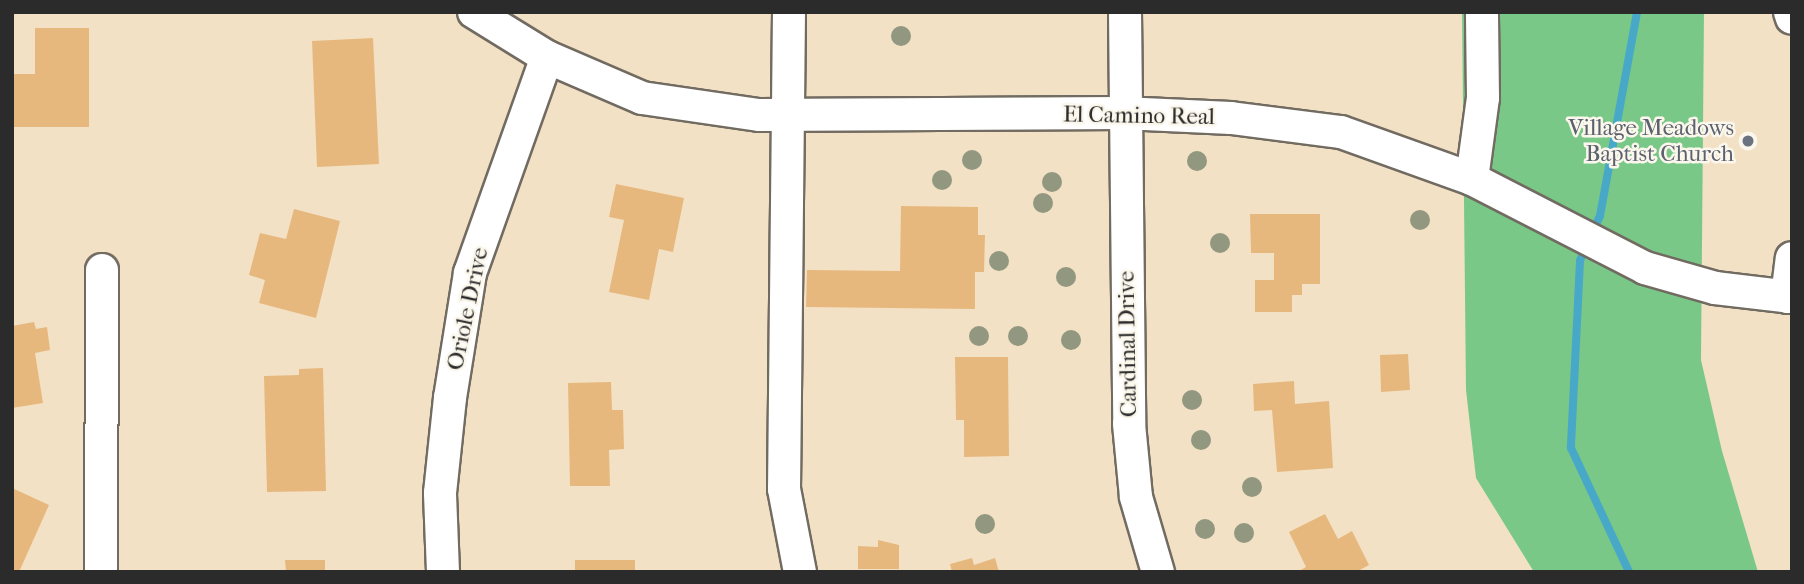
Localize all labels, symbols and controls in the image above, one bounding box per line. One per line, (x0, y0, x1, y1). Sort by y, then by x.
street label: El Camino Real (1063, 101, 1215, 131)
place label: Village Meadows Baptist Church (1568, 114, 1734, 168)
marker: Village Meadows Baptist Church (1740, 133, 1756, 149)
street label: Oriole Drive (442, 245, 494, 373)
street label: Cardinal Drive (1113, 271, 1143, 417)

